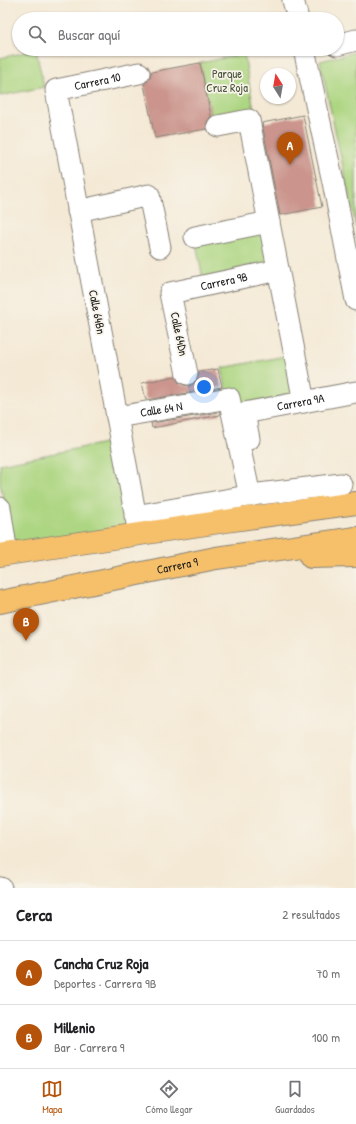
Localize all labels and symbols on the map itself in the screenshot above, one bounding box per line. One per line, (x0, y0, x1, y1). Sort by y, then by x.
park label: Parque Cruz Roja (206, 65, 248, 96)
street label: Carrera 10 (73, 68, 122, 94)
north arrow (260, 68, 296, 104)
pin: A (277, 132, 303, 165)
street label: Carrera 9B (199, 268, 249, 294)
street label: Calle 64Bn (85, 288, 110, 336)
street label: Calle 64Dn (167, 310, 192, 357)
your location (194, 377, 214, 397)
street label: Carrera 9A (275, 389, 326, 415)
street label: Calle 64 N (139, 397, 184, 421)
street label: Carrera 9 (155, 553, 200, 578)
pin: B (13, 608, 39, 641)

